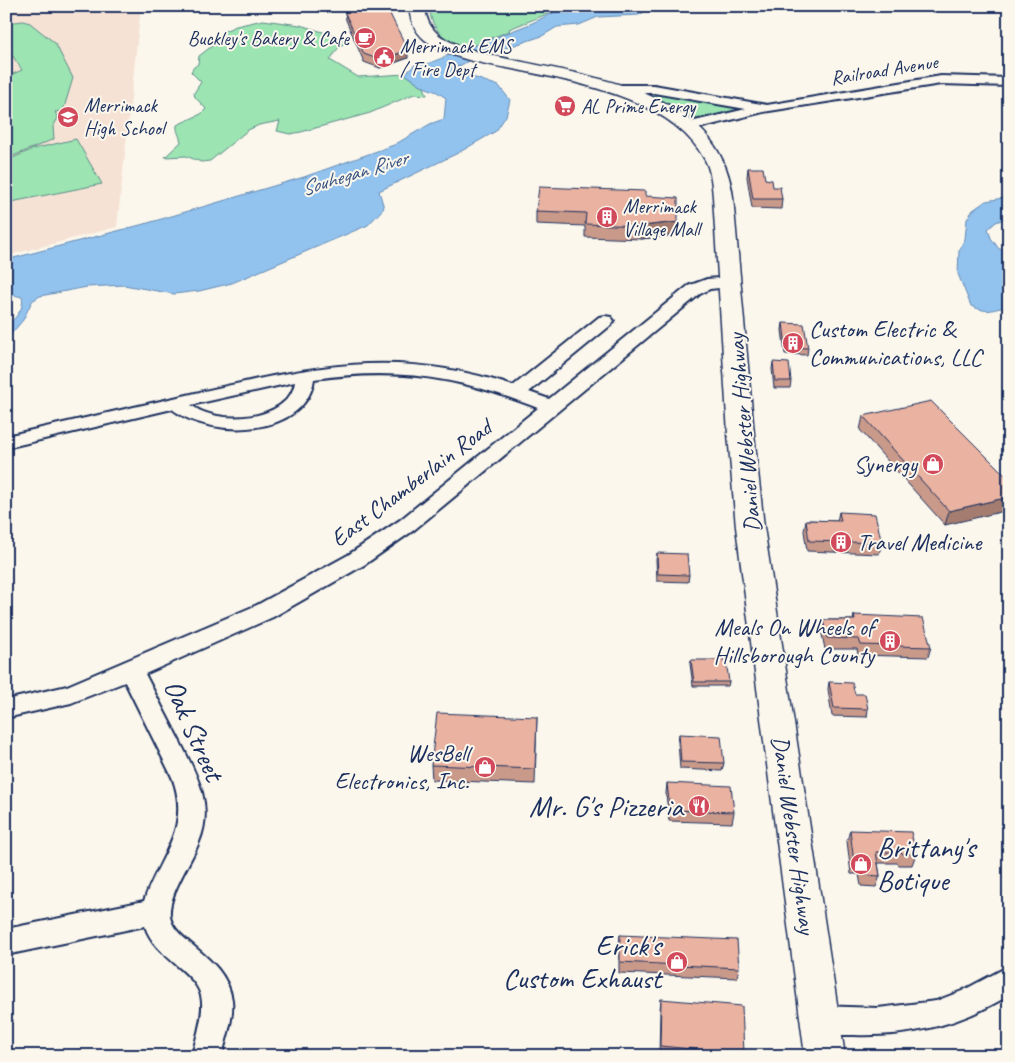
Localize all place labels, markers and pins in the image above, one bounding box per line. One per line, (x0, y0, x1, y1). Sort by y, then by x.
place label: Buckley's Bakery & Cafe (188, 26, 350, 51)
cafe icon: Buckley's Bakery & Cafe (353, 26, 377, 50)
place label: Merrimack EMS / Fire Dept (400, 34, 514, 82)
public building icon: Merrimack EMS / Fire Dept (372, 45, 396, 69)
place label: Merrimack High School (84, 93, 168, 141)
supermarket icon: AL Prime Energy (553, 94, 577, 118)
place label: AL Prime Energy (581, 94, 697, 119)
school or university icon: Merrimack High School (56, 105, 80, 129)
place label: Merrimack Village Mall (623, 194, 703, 242)
building icon: Merrimack Village Mall (595, 205, 619, 229)
place label: Custom Electric & Communications, LLC (809, 314, 984, 372)
building icon: Custom Electric & Communications, LLC (781, 331, 805, 355)
place label: Synergy (854, 449, 919, 479)
shop icon: Synergy (921, 452, 945, 476)
place label: Travel Medicine (857, 527, 983, 557)
building icon: Travel Medicine (829, 530, 853, 554)
place label: Meals On Wheels of Hillsborough County (713, 612, 879, 670)
building icon: Meals On Wheels of Hillsborough County (878, 629, 902, 653)
place label: WesBell Electronics, Inc. (335, 738, 473, 796)
shop icon: WesBell Electronics, Inc. (473, 755, 497, 779)
place label: Mr. G's Pizzeria (529, 788, 685, 825)
restaurant icon: Mr. G's Pizzeria (687, 794, 711, 818)
place label: Brittany's Botique (877, 829, 978, 899)
shop icon: Brittany's Botique (849, 852, 873, 876)
place label: Erick's Custom Exhaust (503, 927, 664, 997)
shop icon: Erick's Custom Exhaust (665, 950, 689, 974)

